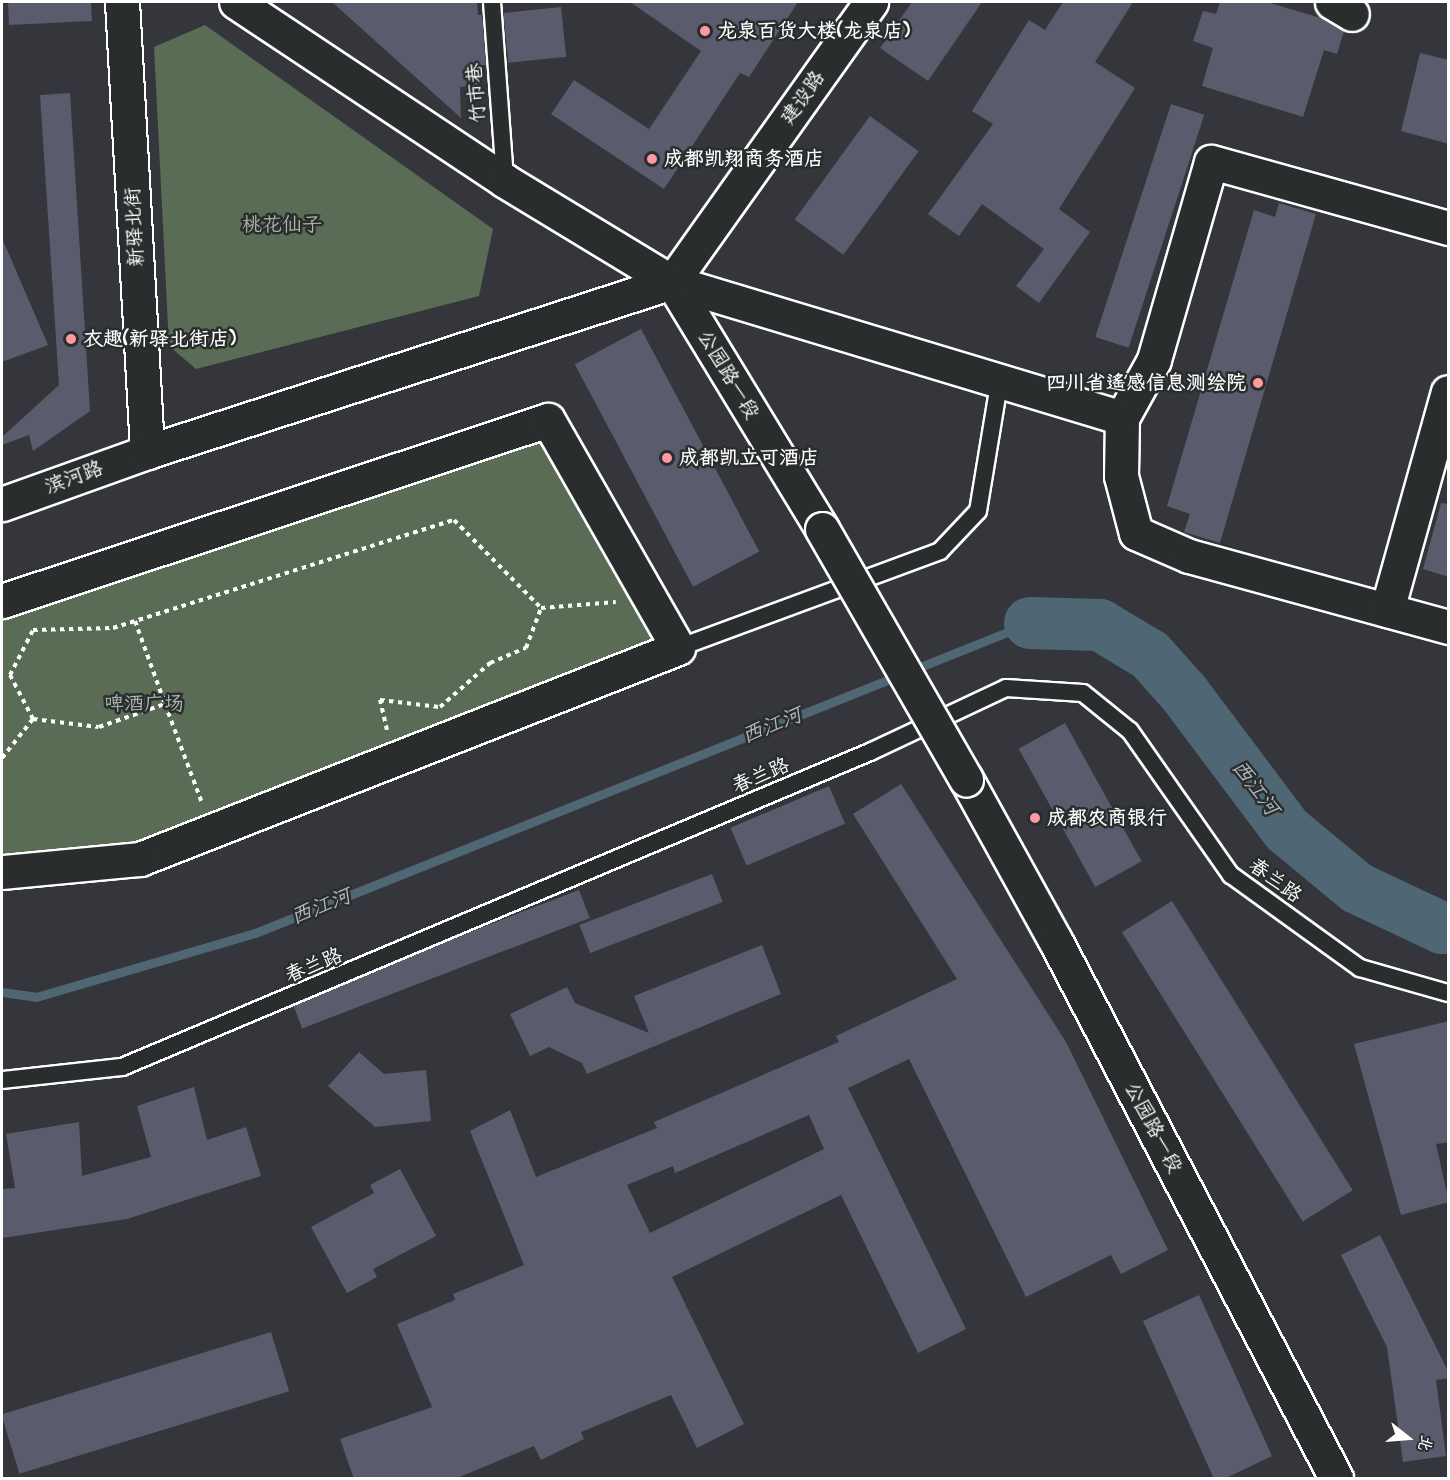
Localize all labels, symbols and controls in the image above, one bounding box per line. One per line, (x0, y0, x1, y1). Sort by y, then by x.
place label: 龙泉百货大楼(龙泉店) (717, 19, 910, 43)
marker: 龙泉百货大楼(龙泉店) (698, 24, 712, 38)
street label: 竹市巷 (463, 62, 491, 124)
street label: 建设路 (776, 67, 830, 129)
place label: 成都凯翔商务酒店 (664, 147, 824, 171)
marker: 成都凯翔商务酒店 (645, 152, 659, 166)
street label: 新驿北街 (121, 186, 149, 268)
park label: 桃花仙子 (242, 213, 322, 237)
street label: 公园路一段 (692, 326, 764, 424)
place label: 衣趣(新驿北街店) (83, 327, 236, 351)
marker: 衣趣(新驿北街店) (64, 332, 78, 346)
place label: 四川省遥感信息测绘院 (1046, 371, 1246, 395)
marker: 四川省遥感信息测绘院 (1251, 376, 1265, 390)
place label: 成都凯立可酒店 (679, 446, 819, 470)
marker: 成都凯立可酒店 (660, 451, 674, 465)
street label: 滨河路 (42, 456, 106, 500)
park label: 啤酒广场 (104, 692, 184, 716)
water label: 西江河 (738, 703, 806, 749)
street label: 春兰路 (729, 753, 793, 799)
water label: 西江河 (1226, 755, 1284, 821)
place label: 成都农商银行 (1047, 806, 1167, 830)
marker: 成都农商银行 (1028, 811, 1042, 825)
street label: 春兰路 (1244, 854, 1306, 908)
water label: 西江河 (287, 884, 355, 930)
street label: 春兰路 (282, 944, 346, 988)
street label: 公园路一段 (1119, 1078, 1187, 1178)
north arrow (1378, 1408, 1438, 1468)
text: 北 (1412, 1432, 1438, 1454)

